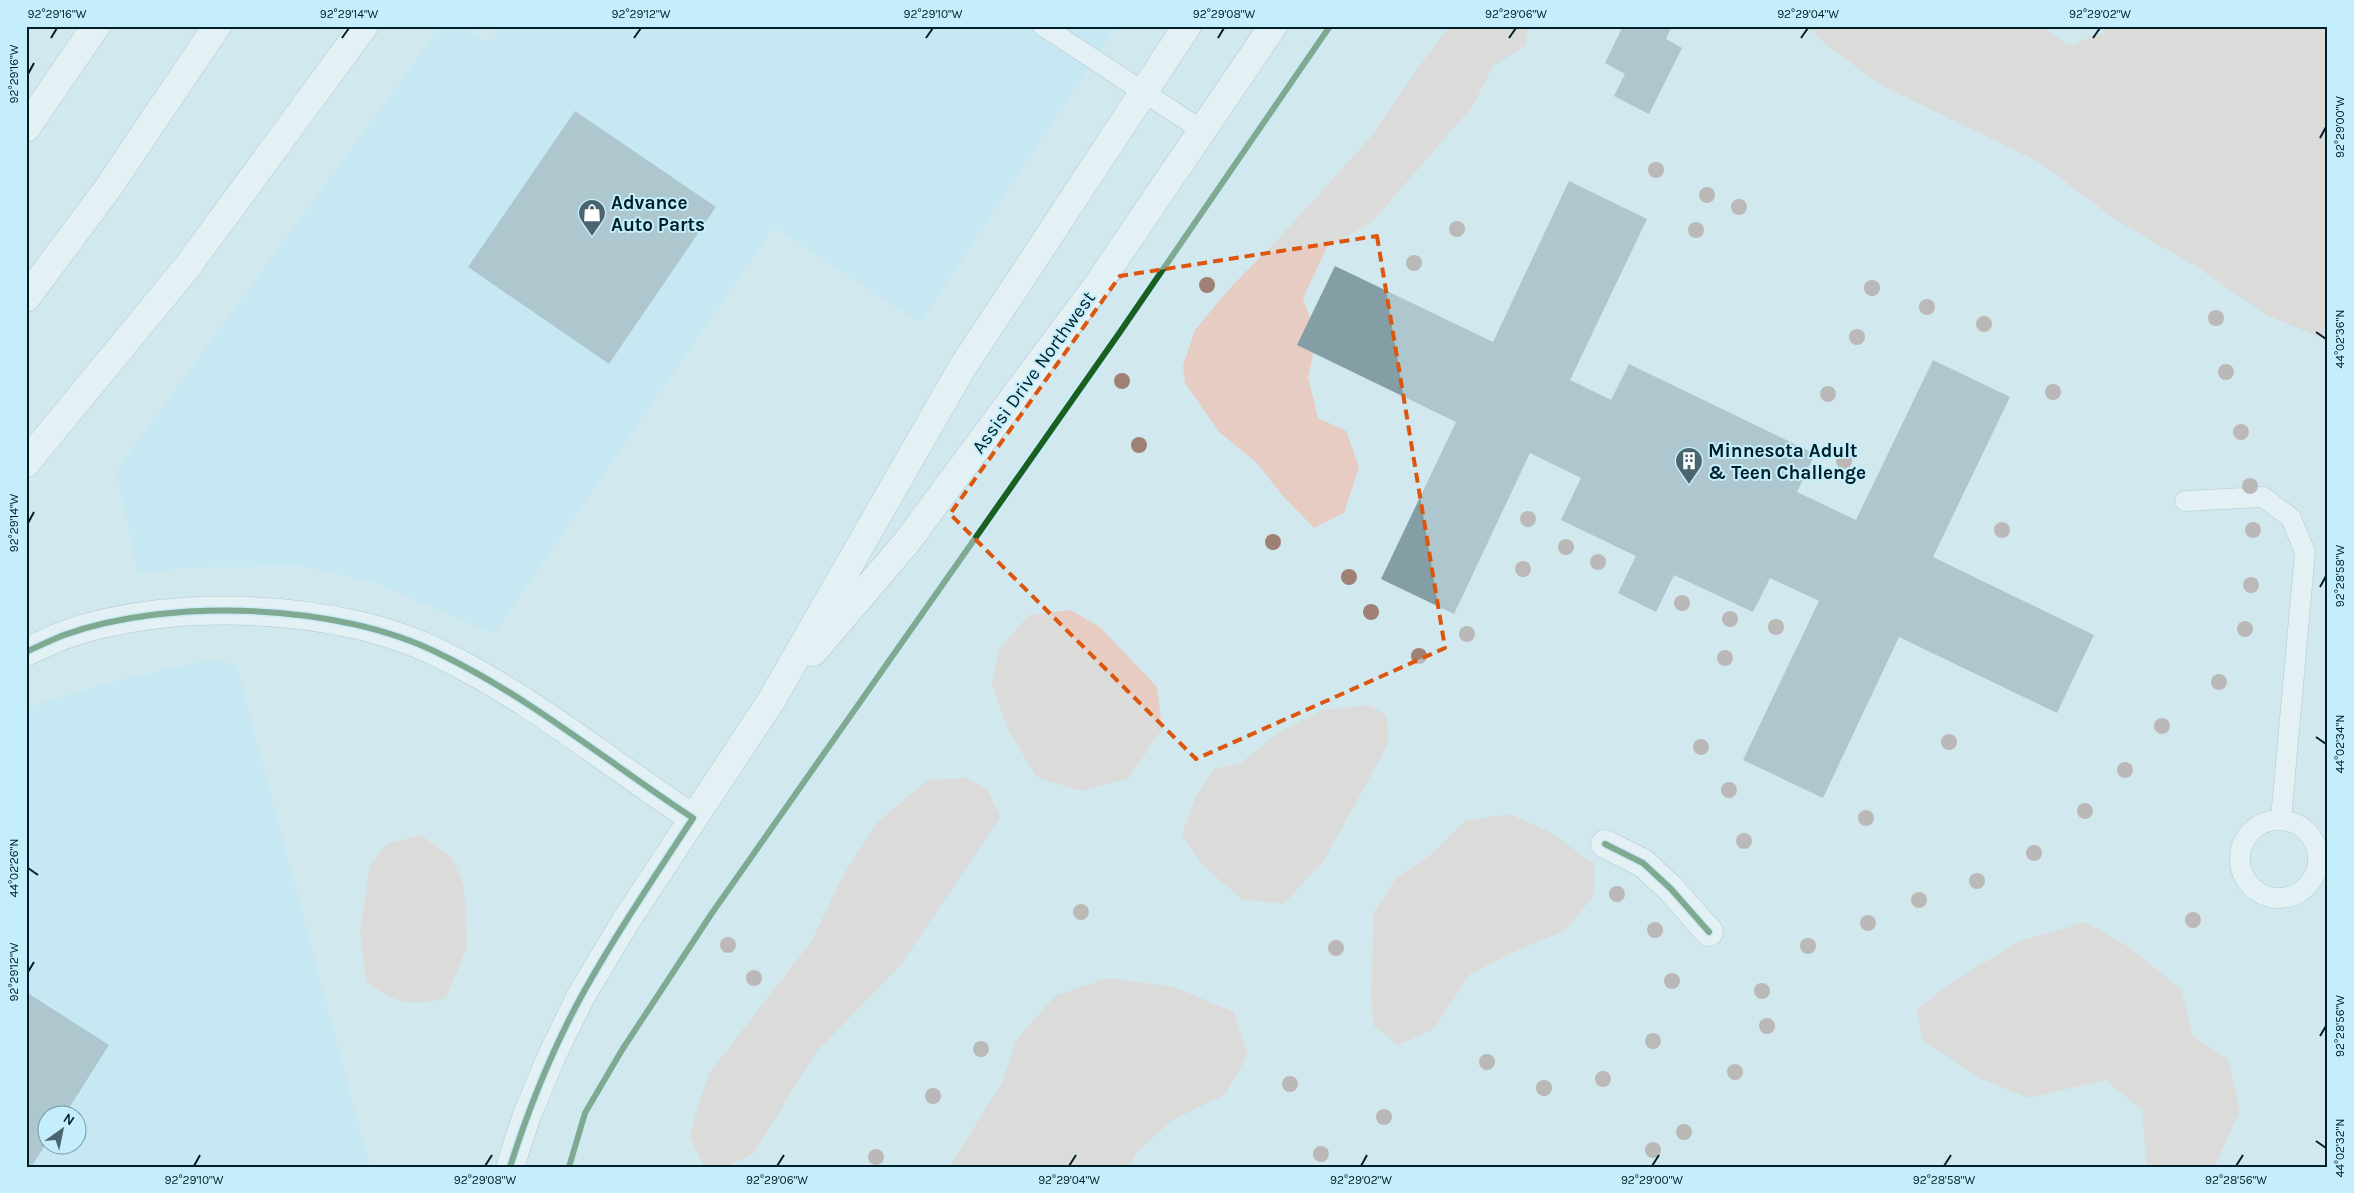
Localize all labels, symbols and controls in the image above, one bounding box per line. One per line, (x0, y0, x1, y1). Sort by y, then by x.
text: 92°29'16"W (28, 7, 87, 21)
text: 92°29'14"W (320, 7, 379, 21)
text: 92°29'12"W (612, 7, 671, 21)
text: 92°29'10"W (903, 7, 963, 21)
text: 92°29'08"W (1193, 7, 1255, 21)
text: 92°29'06"W (1485, 7, 1547, 21)
text: 92°29'04"W (1777, 7, 1839, 21)
text: 92°29'02"W (2069, 7, 2131, 21)
text: 92°29'16"W (7, 44, 21, 103)
text: 92°29'00"W (2333, 96, 2347, 158)
place label: Advance Auto Parts (611, 192, 705, 236)
shop icon: Advance Auto Parts (577, 198, 607, 237)
street label: Assisi Drive Northwest (968, 287, 1100, 458)
text: 44°02'36"N (2333, 309, 2347, 369)
place label: Minnesota Adult & Teen Challenge (1708, 440, 1866, 484)
building icon: Minnesota Adult & Teen Challenge (1674, 446, 1704, 485)
text: 92°29'14"W (7, 493, 21, 552)
text: 92°28'58"W (2333, 544, 2347, 607)
text: 44°02'34"N (2333, 715, 2347, 773)
text: 44°02'26"N (7, 839, 21, 897)
text: 92°29'12"W (7, 942, 21, 1001)
text: 92°28'56"W (2333, 995, 2347, 1057)
north arrow (38, 1106, 88, 1156)
text: N (60, 1110, 78, 1129)
text: 44°02'32"N (2333, 1118, 2347, 1178)
text: 92°29'10"W (164, 1173, 224, 1187)
text: 92°29'08"W (454, 1173, 516, 1187)
text: 92°29'06"W (746, 1173, 808, 1187)
text: 92°29'04"W (1038, 1173, 1100, 1187)
text: 92°29'02"W (1330, 1173, 1392, 1187)
text: 92°29'00"W (1621, 1173, 1683, 1187)
text: 92°28'58"W (1913, 1173, 1976, 1187)
text: 92°28'56"W (2205, 1173, 2267, 1187)

